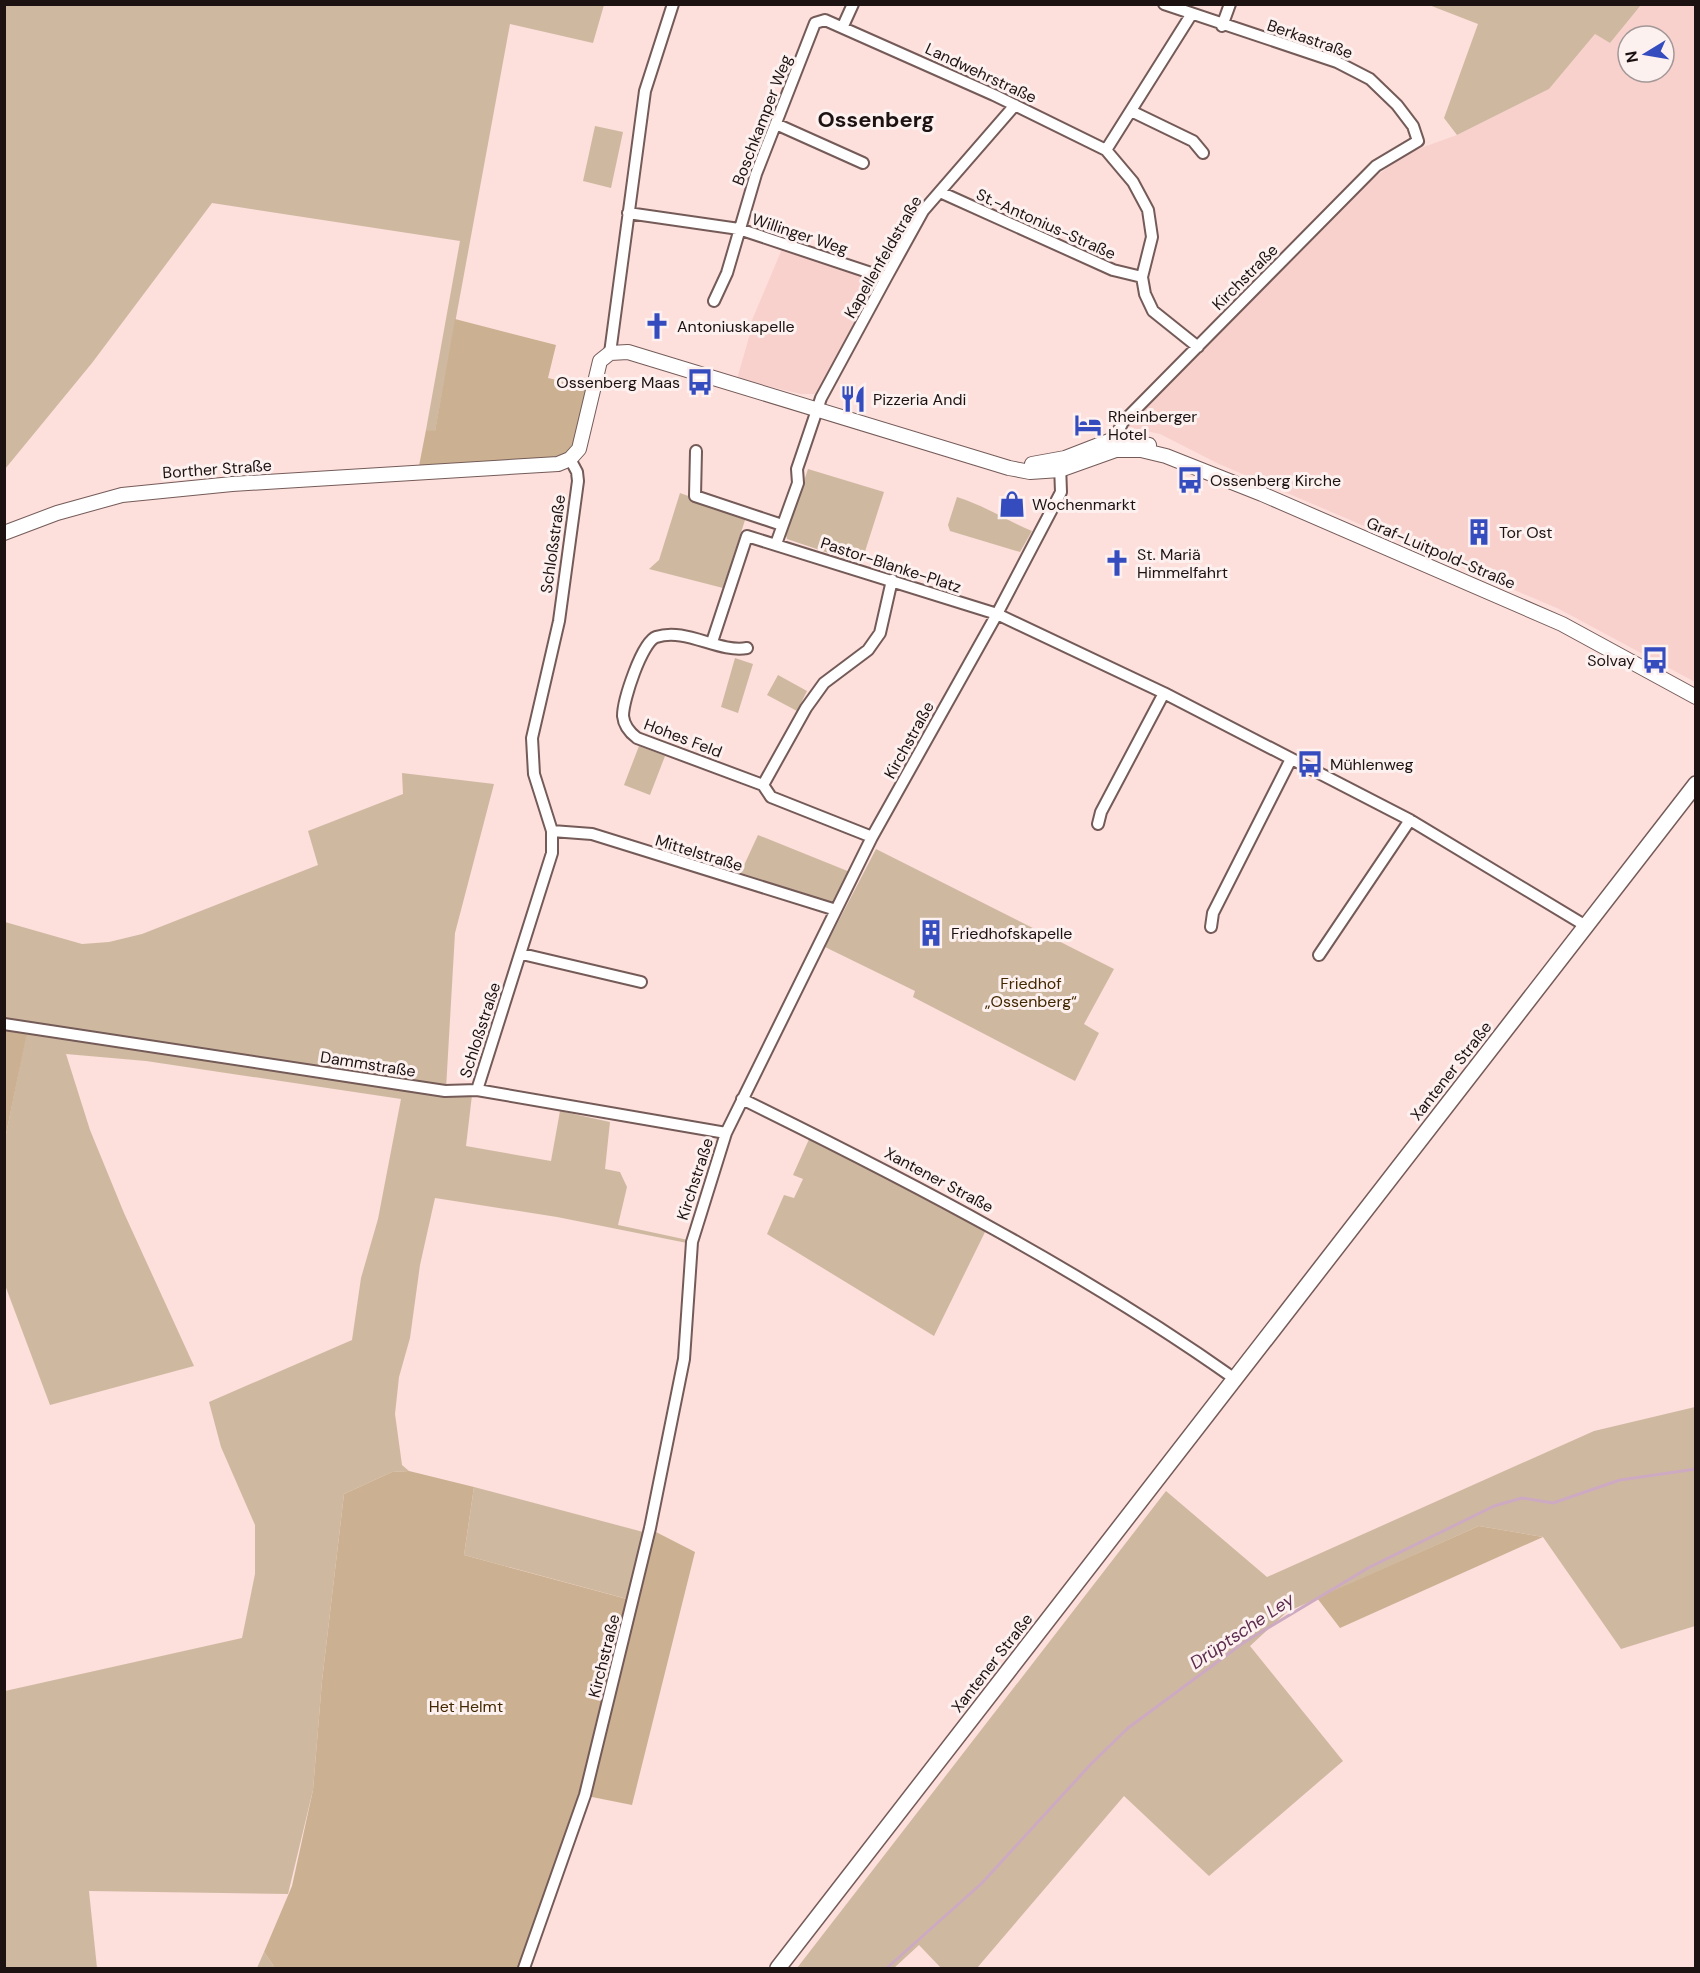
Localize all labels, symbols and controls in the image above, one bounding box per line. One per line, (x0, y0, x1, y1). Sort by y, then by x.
street label: Berkastraße (1264, 15, 1356, 63)
north arrow (1616, 24, 1676, 84)
street label: Landwehrstraße (922, 38, 1040, 108)
text: N (1620, 49, 1643, 64)
street label: Boschkamper Weg (727, 52, 797, 188)
district label: Ossenberg (818, 105, 934, 134)
street label: St.-Antonius-Straße (973, 184, 1119, 264)
street label: Kapellenfeldstraße (839, 192, 927, 322)
street label: Willinger Weg (749, 209, 851, 259)
street label: Kirchstraße (1207, 239, 1283, 315)
church icon: Antoniuskapelle (642, 311, 672, 341)
place label: Antoniuskapelle (677, 316, 795, 337)
bus stop icon: Ossenberg Maas (685, 367, 715, 397)
place label: Ossenberg Maas (556, 372, 680, 393)
restaurant icon: Pizzeria Andi (838, 384, 868, 414)
place label: Pizzeria Andi (873, 389, 966, 410)
place label: Rheinberger Hotel (1108, 406, 1197, 445)
hotel icon: Rheinberger Hotel (1073, 410, 1103, 440)
street label: Borther Straße (162, 455, 272, 483)
bus stop icon: Ossenberg Kirche (1175, 465, 1205, 495)
place label: Ossenberg Kirche (1210, 470, 1341, 491)
shop icon: Wochenmarkt (997, 489, 1027, 519)
street label: Schloßstraße (536, 493, 570, 595)
place label: Wochenmarkt (1032, 494, 1136, 515)
street label: Graf-Luitpold-Straße (1363, 512, 1519, 594)
building icon: Tor Ost (1464, 517, 1494, 547)
place label: Tor Ost (1499, 522, 1553, 543)
street label: Pastor-Blanke-Platz (818, 532, 964, 598)
place label: St. Mariä Himmelfahrt (1137, 544, 1228, 583)
church icon: St. Mariä Himmelfahrt (1102, 548, 1132, 578)
bus stop icon: Solvay (1640, 645, 1670, 675)
place label: Solvay (1587, 650, 1635, 671)
street label: Kirchstraße (879, 698, 939, 782)
street label: Hohes Feld (641, 714, 725, 762)
bus stop icon: Mühlenweg (1295, 749, 1325, 779)
place label: Mühlenweg (1330, 754, 1414, 775)
street label: Mittelstraße (653, 830, 745, 876)
building icon: Friedhofskapelle (916, 918, 946, 948)
place label: Friedhofskapelle (951, 923, 1072, 944)
park label: Friedhof „Ossenberg“ (985, 973, 1077, 1012)
street label: Schloßstraße (455, 980, 505, 1080)
street label: Xantener Straße (1406, 1017, 1496, 1125)
street label: Dammstraße (319, 1046, 417, 1082)
street label: Kirchstraße (672, 1135, 718, 1223)
street label: Xantener Straße (881, 1142, 997, 1218)
water label: Drüptsche Ley (1185, 1587, 1300, 1675)
street label: Xantener Straße (947, 1609, 1037, 1717)
street label: Kirchstraße (584, 1612, 624, 1700)
park label: Het Helmt (429, 1696, 503, 1717)

